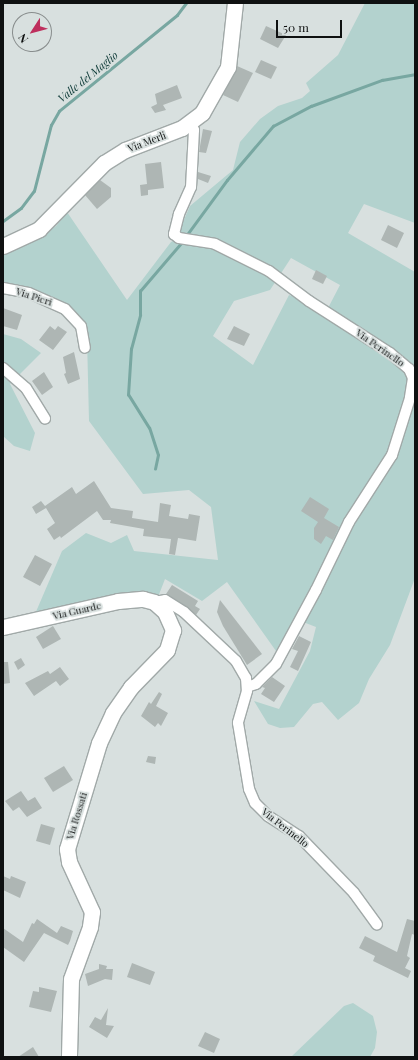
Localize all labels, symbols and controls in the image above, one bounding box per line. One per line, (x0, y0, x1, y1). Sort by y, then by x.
north arrow (12, 12, 52, 52)
scale bar (278, 12, 344, 38)
text: 50 m (283, 19, 309, 35)
text: N (14, 31, 31, 46)
water label: Valle del Maglio (55, 49, 121, 105)
street label: Via Merli (126, 129, 168, 155)
street label: Via Pieri (14, 285, 54, 309)
street label: Via Perinello (353, 327, 407, 369)
street label: Via Guarde (52, 600, 102, 622)
street label: Via Rossati (64, 791, 90, 841)
street label: Via Perinello (259, 806, 311, 850)

